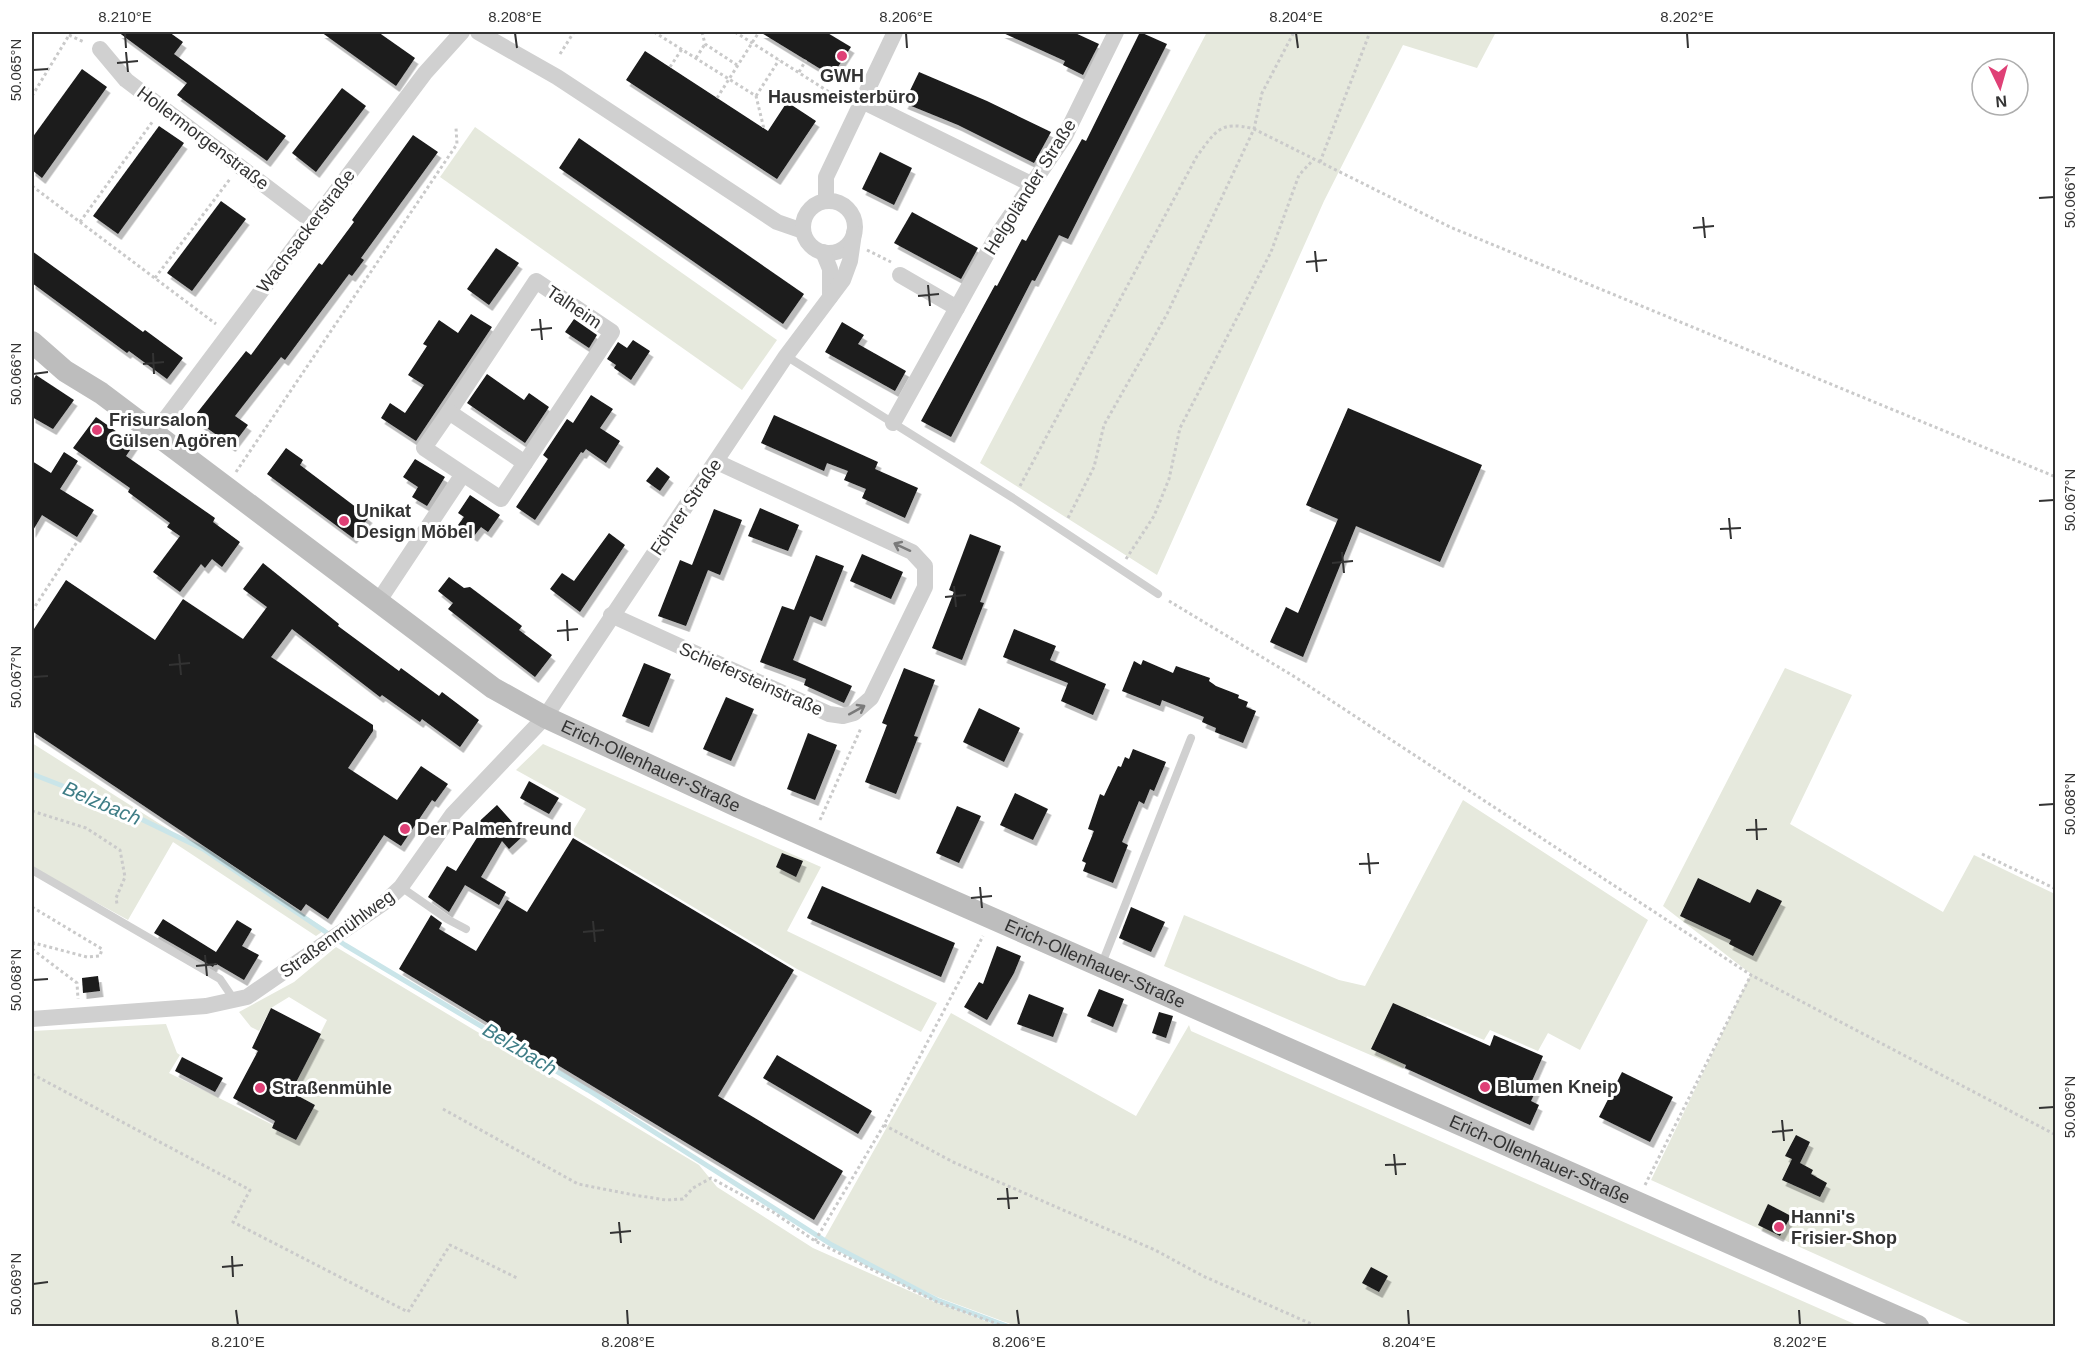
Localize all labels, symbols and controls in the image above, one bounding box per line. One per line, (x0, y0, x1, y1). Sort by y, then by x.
text: 8.210°E (98, 8, 152, 25)
text: 8.208°E (488, 8, 542, 25)
text: 8.206°E (879, 8, 933, 25)
text: 8.204°E (1269, 8, 1323, 25)
text: 8.202°E (1660, 8, 1714, 25)
text: 50.065°N (7, 39, 24, 101)
marker: GWH Hausmeisterbüro (835, 49, 849, 63)
north arrow (1970, 57, 2030, 117)
place label: GWH Hausmeisterbüro (768, 66, 916, 107)
street label: Hollermorgenstraße (133, 82, 273, 194)
text: N (1995, 92, 2008, 110)
street label: Helgoländer Straße (980, 116, 1080, 258)
street label: Wachsackerstraße (253, 165, 359, 297)
text: 50.066°N (2061, 166, 2078, 228)
street label: Talheim (543, 281, 605, 333)
text: 50.066°N (7, 343, 24, 405)
place label: Frisursalon Gülsen Agören (109, 410, 237, 451)
marker: Frisursalon Gülsen Agören (90, 423, 104, 437)
street label: Föhrer Straße (646, 455, 726, 559)
text: 50.067°N (2061, 469, 2078, 531)
place label: Unikat Design Möbel (356, 501, 473, 542)
marker: Unikat Design Möbel (337, 514, 351, 528)
one-way arrow (893, 541, 911, 553)
street label: Schiefersteinstraße (676, 638, 826, 720)
text: 50.067°N (7, 646, 24, 708)
one-way arrow (848, 704, 865, 716)
street label: Erich-Ollenhauer-Straße (558, 716, 744, 816)
text: 50.068°N (2061, 773, 2078, 835)
water label: Belzbach (60, 777, 144, 829)
place label: Der Palmenfreund (417, 819, 572, 839)
marker: Der Palmenfreund (398, 822, 412, 836)
street label: Straßenmühlweg (276, 886, 398, 982)
street label: Erich-Ollenhauer-Straße (1002, 915, 1188, 1012)
text: 50.068°N (7, 949, 24, 1011)
water label: Belzbach (479, 1018, 561, 1080)
text: 50.069°N (2061, 1076, 2078, 1138)
place label: Blumen Kneip (1497, 1077, 1618, 1097)
place label: Straßenmühle (272, 1078, 392, 1098)
marker: Blumen Kneip (1478, 1080, 1492, 1094)
marker: Straßenmühle (253, 1081, 267, 1095)
street label: Erich-Ollenhauer-Straße (1446, 1111, 1633, 1208)
place label: Hanni's Frisier-Shop (1791, 1207, 1897, 1248)
marker: Hanni's Frisier-Shop (1772, 1220, 1786, 1234)
text: 50.069°N (7, 1253, 24, 1315)
text: 8.210°E (211, 1333, 265, 1350)
text: 8.208°E (601, 1333, 655, 1350)
text: 8.206°E (992, 1333, 1046, 1350)
text: 8.204°E (1382, 1333, 1436, 1350)
text: 8.202°E (1773, 1333, 1827, 1350)

